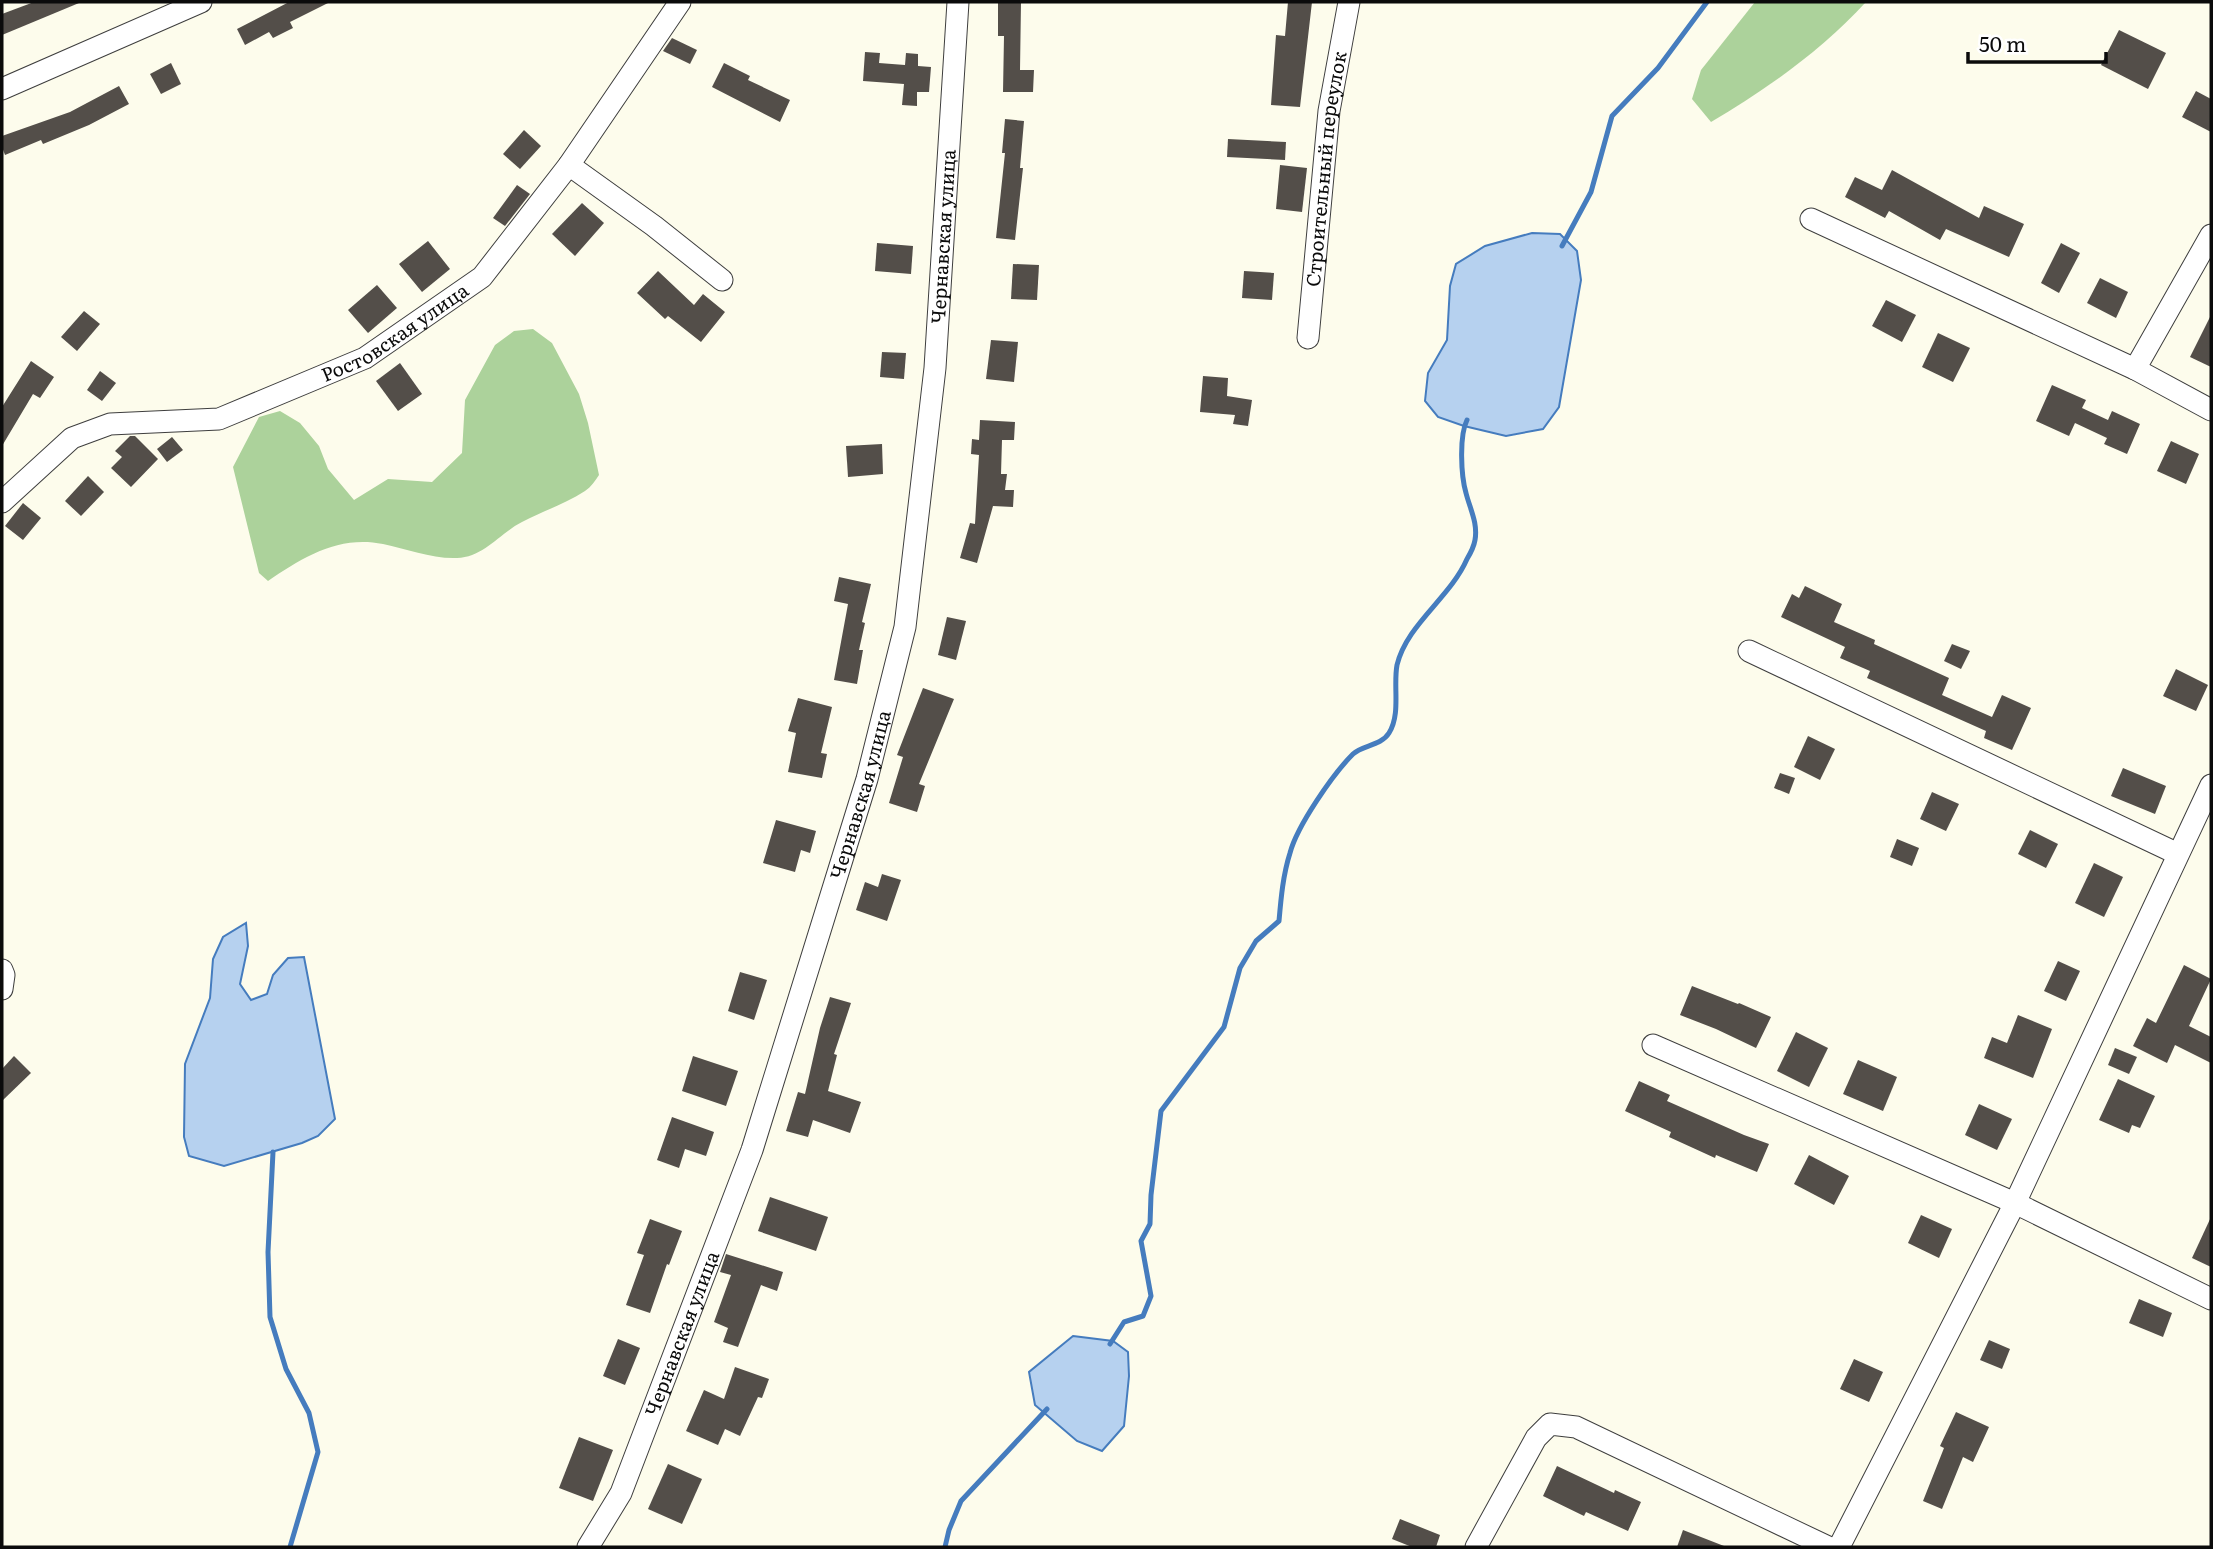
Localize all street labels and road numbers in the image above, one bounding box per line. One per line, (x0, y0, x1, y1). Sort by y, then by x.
street label: Строительный переулок (1298, 48, 1353, 288)
street label: Чернавская улица (923, 148, 962, 325)
street label: Ростовская улица (316, 275, 474, 388)
street label: Чернавская улица (822, 706, 897, 882)
street label: Чернавская улица (637, 1246, 726, 1420)

